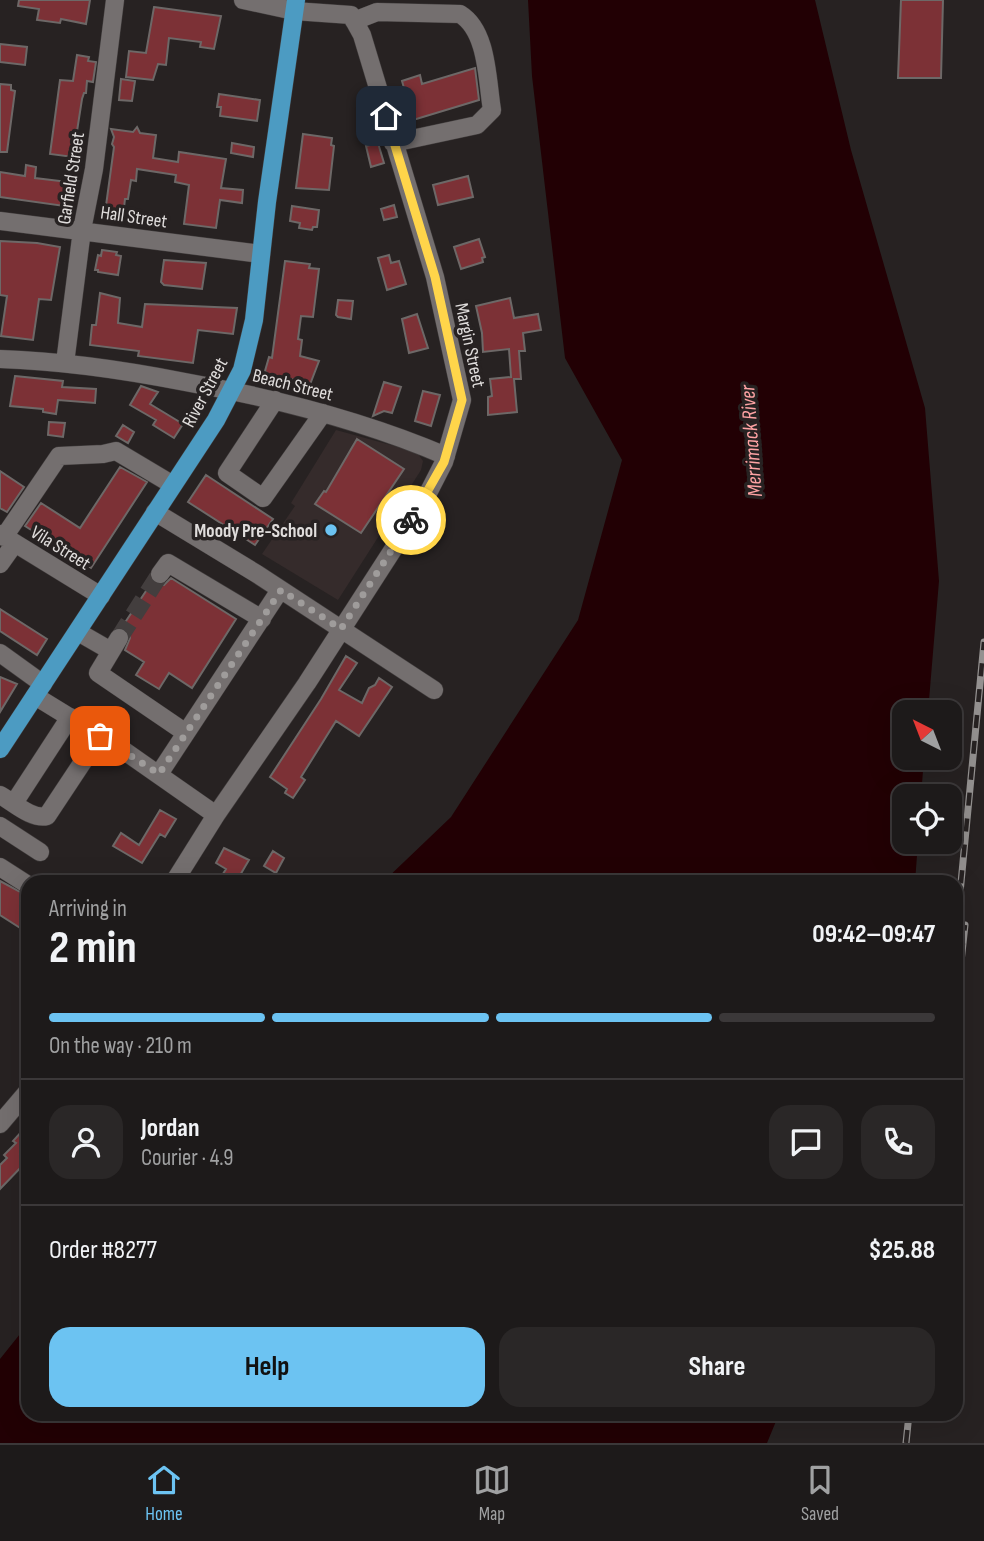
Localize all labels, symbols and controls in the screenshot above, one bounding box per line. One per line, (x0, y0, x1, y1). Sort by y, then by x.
pin (356, 86, 416, 146)
icon: home (367, 97, 405, 135)
street label: Garfield Street (53, 130, 90, 226)
street label: Hall Street (99, 201, 169, 234)
street label: Margin Street (449, 301, 490, 390)
street label: River Street (177, 354, 233, 432)
street label: Beach Street (250, 364, 336, 407)
water label: Merrimack River (735, 383, 768, 498)
courier (376, 485, 446, 555)
icon: bike (392, 501, 430, 539)
place label: Moody Pre-School (194, 520, 317, 543)
street label: Vila Street (26, 521, 94, 576)
marker: Moody Pre-School (323, 522, 339, 538)
north arrow (892, 700, 962, 770)
map controls (892, 700, 962, 854)
pin (70, 706, 130, 766)
icon: bag (81, 717, 119, 755)
button: locate (892, 784, 962, 854)
text: Arriving in (49, 895, 127, 923)
text: 09:42–09:47 (812, 919, 935, 950)
text: 2 min (49, 921, 137, 976)
text: On the way · 210 m (49, 1032, 192, 1060)
button: person (49, 1105, 123, 1179)
button: chat (769, 1105, 843, 1179)
button: phone (861, 1105, 935, 1179)
text: Jordan (141, 1113, 199, 1144)
text: Courier · 4.9 (141, 1144, 233, 1172)
text: Order #8277 (49, 1235, 157, 1266)
text: $25.88 (869, 1235, 935, 1266)
button: Help (49, 1327, 485, 1407)
button: Share (499, 1327, 935, 1407)
tab: Home (145, 1461, 183, 1526)
tab: Map (473, 1461, 511, 1526)
tab: Saved (801, 1461, 839, 1526)

